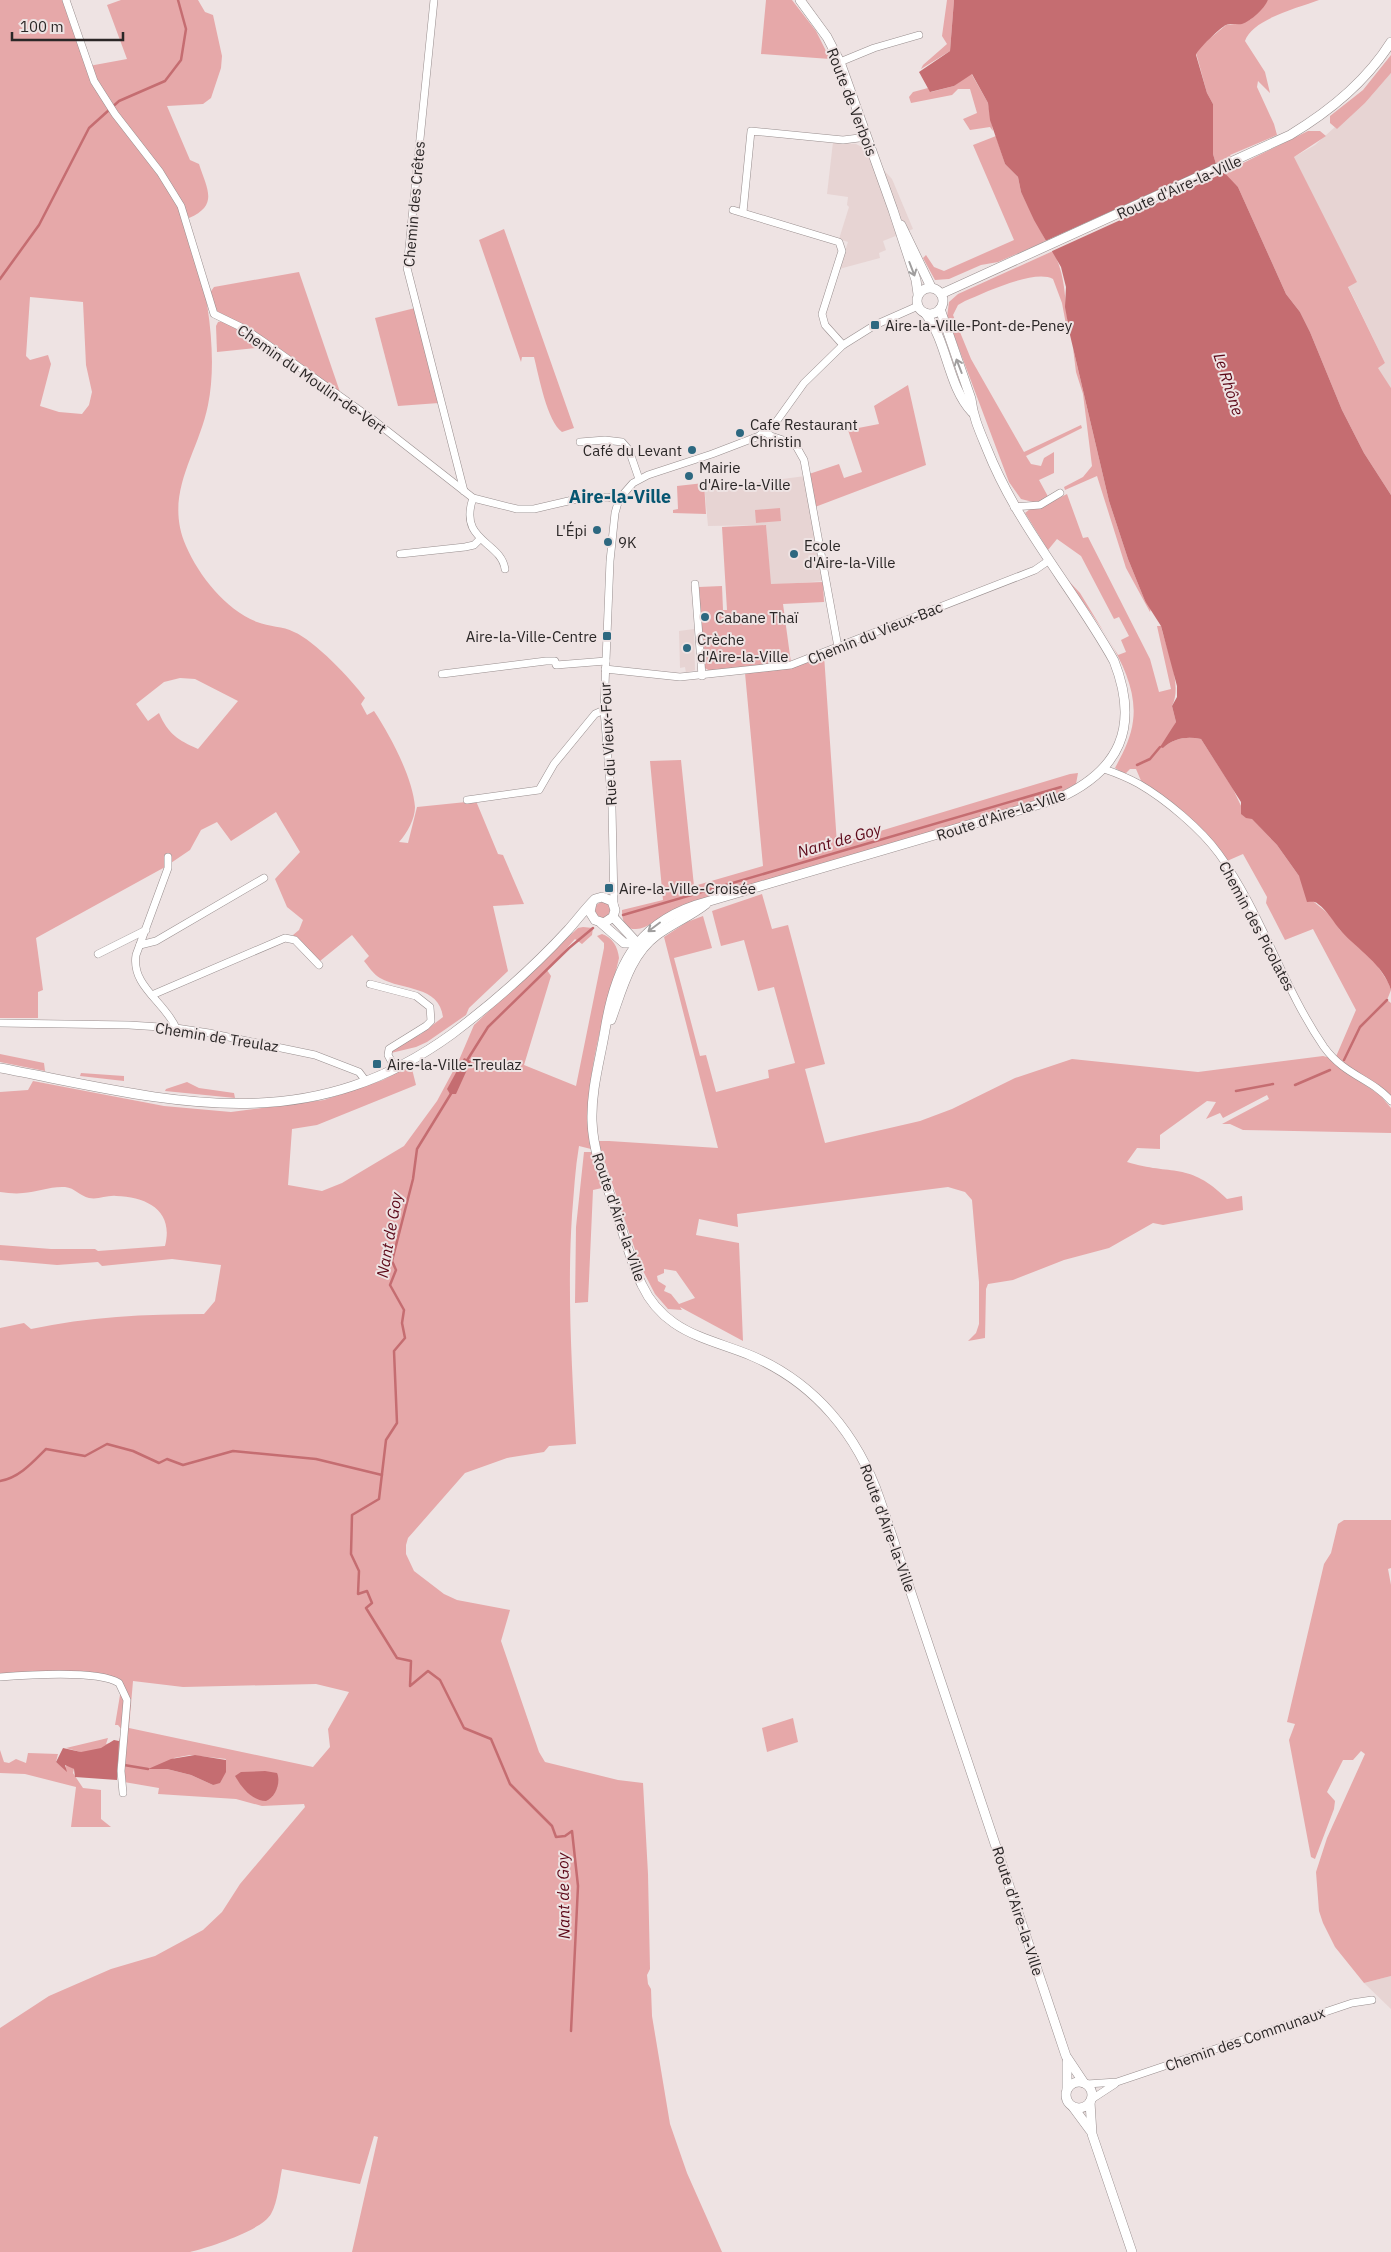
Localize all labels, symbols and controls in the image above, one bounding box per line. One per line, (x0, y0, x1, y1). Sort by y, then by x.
scale bar (12, 10, 124, 42)
text: 100 m (20, 17, 64, 36)
street label: Route de Verbois (823, 45, 881, 159)
street label: Chemin des Crêtes (399, 140, 429, 268)
street label: Route d'Aire-la-Ville (1114, 151, 1244, 223)
one-way arrow (908, 260, 917, 276)
place label: Aire-la-Ville-Pont-de-Peney (885, 316, 1073, 335)
marker: Aire-la-Ville-Pont-de-Peney (869, 319, 881, 331)
street label: Chemin du Moulin-de-Vert (234, 320, 390, 438)
water label: Le Rhône (1210, 350, 1248, 418)
one-way arrow (954, 359, 963, 374)
place label: Cafe Restaurant Christin (750, 415, 858, 451)
marker: Cafe Restaurant Christin (734, 427, 746, 439)
place label: Café du Levant (583, 441, 682, 460)
marker: Café du Levant (686, 444, 698, 456)
place label: Mairie d'Aire-la-Ville (699, 458, 791, 494)
marker: Mairie d'Aire-la-Ville (683, 470, 695, 482)
district label: Aire-la-Ville (569, 485, 671, 508)
place label: L'Épi (556, 521, 587, 540)
marker: L'Épi (591, 524, 603, 536)
place label: 9K (618, 533, 637, 552)
marker: 9K (602, 536, 614, 548)
place label: Ecole d'Aire-la-Ville (804, 536, 896, 572)
marker: Ecole d'Aire-la-Ville (788, 548, 800, 560)
street label: Chemin du Vieux-Bac (805, 597, 946, 669)
place label: Cabane Thaï (715, 608, 798, 627)
marker: Cabane Thaï (699, 611, 711, 623)
place label: Aire-la-Ville-Centre (466, 627, 597, 646)
marker: Aire-la-Ville-Centre (601, 630, 613, 642)
place label: Crèche d'Aire-la-Ville (697, 630, 789, 666)
marker: Crèche d'Aire-la-Ville (681, 642, 693, 654)
street label: Rue du Vieux-Four (595, 681, 621, 806)
street label: Route d'Aire-la-Ville (934, 785, 1068, 845)
water label: Nant de Goy (795, 818, 884, 861)
street label: Chemin des Picolates (1215, 858, 1299, 994)
place label: Aire-la-Ville-Croisée (619, 879, 756, 898)
marker: Aire-la-Ville-Croisée (603, 882, 615, 894)
one-way arrow (647, 922, 661, 932)
street label: Chemin de Treulaz (154, 1018, 280, 1056)
place label: Aire-la-Ville-Treulaz (387, 1055, 522, 1074)
marker: Aire-la-Ville-Treulaz (371, 1058, 383, 1070)
street label: Route d'Aire-la-Ville (588, 1150, 650, 1284)
water label: Nant de Goy (372, 1190, 407, 1279)
street label: Route d'Aire-la-Ville (856, 1461, 920, 1595)
street label: Route d'Aire-la-Ville (988, 1844, 1048, 1978)
water label: Nant de Goy (552, 1851, 574, 1939)
street label: Chemin des Communaux (1163, 2003, 1328, 2075)

